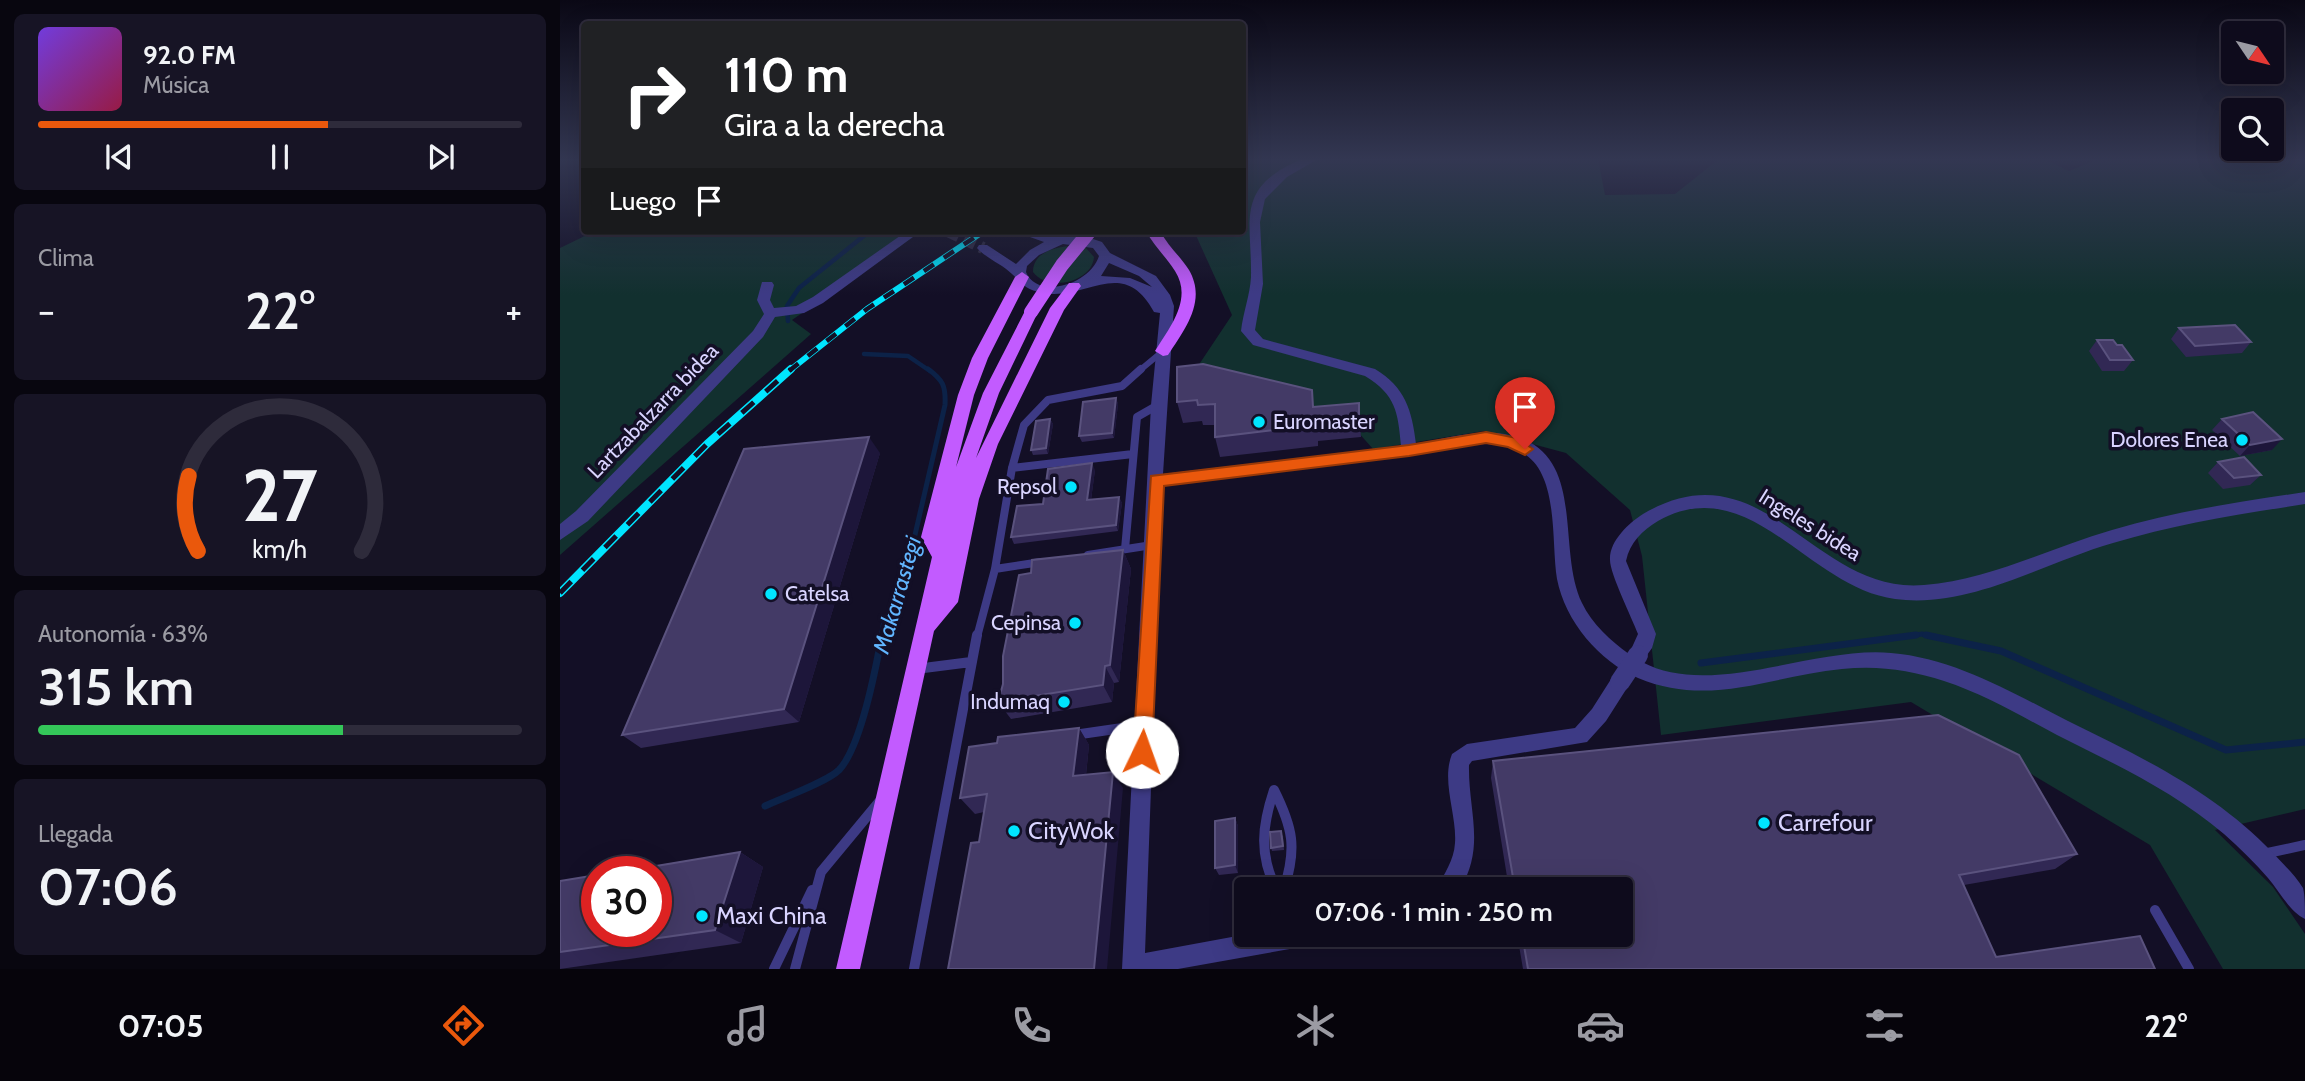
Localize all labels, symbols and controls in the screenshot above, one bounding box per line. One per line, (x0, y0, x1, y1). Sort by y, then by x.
north arrow (2221, 21, 2284, 84)
map controls (2221, 21, 2284, 161)
text: 92.0 FM (143, 39, 236, 71)
text: 110 m (724, 45, 848, 104)
icon: right (609, 49, 700, 140)
text: Música (143, 71, 209, 99)
button: search (2221, 98, 2284, 161)
text: Gira a la derecha (724, 105, 945, 144)
icon: previous (100, 138, 138, 176)
icon: pause (261, 138, 299, 176)
icon: next (422, 138, 460, 176)
icon: arrive (690, 182, 728, 220)
text: Luego (609, 185, 676, 217)
text: Clima (38, 244, 94, 272)
text: 22° (245, 279, 315, 342)
text: − (38, 287, 55, 334)
text: + (505, 287, 522, 334)
street label: Lartzabalzarra bidea (582, 338, 723, 483)
pin (1495, 377, 1555, 449)
icon: arrive (1506, 388, 1544, 426)
place label: Euromaster (1273, 409, 1375, 434)
marker: Euromaster (1251, 414, 1267, 430)
place label: Dolores Enea (2110, 427, 2228, 452)
marker: Dolores Enea (2234, 432, 2250, 448)
text: 27 (242, 451, 318, 539)
place label: Repsol (997, 474, 1057, 499)
marker: Repsol (1063, 479, 1079, 495)
street label: Ingeles bidea (1755, 483, 1866, 566)
water label: Makarrastegi (867, 532, 927, 658)
text: km/h (253, 533, 307, 563)
place label: Catelsa (785, 581, 849, 606)
marker: Catelsa (763, 586, 779, 602)
place label: Cepinsa (991, 610, 1061, 635)
marker: Cepinsa (1067, 615, 1083, 631)
text: Autonomía · 63% (38, 620, 208, 648)
text: 315 km (38, 655, 194, 718)
place label: Indumaq (970, 689, 1050, 714)
marker: Indumaq (1056, 694, 1072, 710)
position arrow (1105, 715, 1179, 789)
place label: Carrefour (1778, 808, 1873, 837)
marker: Carrefour (1756, 815, 1772, 831)
place label: CityWok (1028, 816, 1114, 845)
text: Llegada (38, 820, 113, 848)
marker: CityWok (1006, 823, 1022, 839)
text: 07:06 (38, 855, 178, 918)
speed limit sign: 30 (581, 856, 672, 947)
text: 07:06 · 1 min · 250 m (1314, 896, 1553, 928)
place label: Maxi China (716, 901, 827, 930)
marker: Maxi China (694, 908, 710, 924)
icon: directions (439, 1001, 488, 1050)
icon: music (723, 1001, 772, 1050)
icon: phone (1007, 1001, 1056, 1050)
icon: climate (1291, 1001, 1340, 1050)
icon: car (1576, 1001, 1625, 1050)
icon: filters (1860, 1001, 1909, 1050)
text: 07:05 (118, 1006, 203, 1045)
text: 22° (2144, 1006, 2187, 1045)

